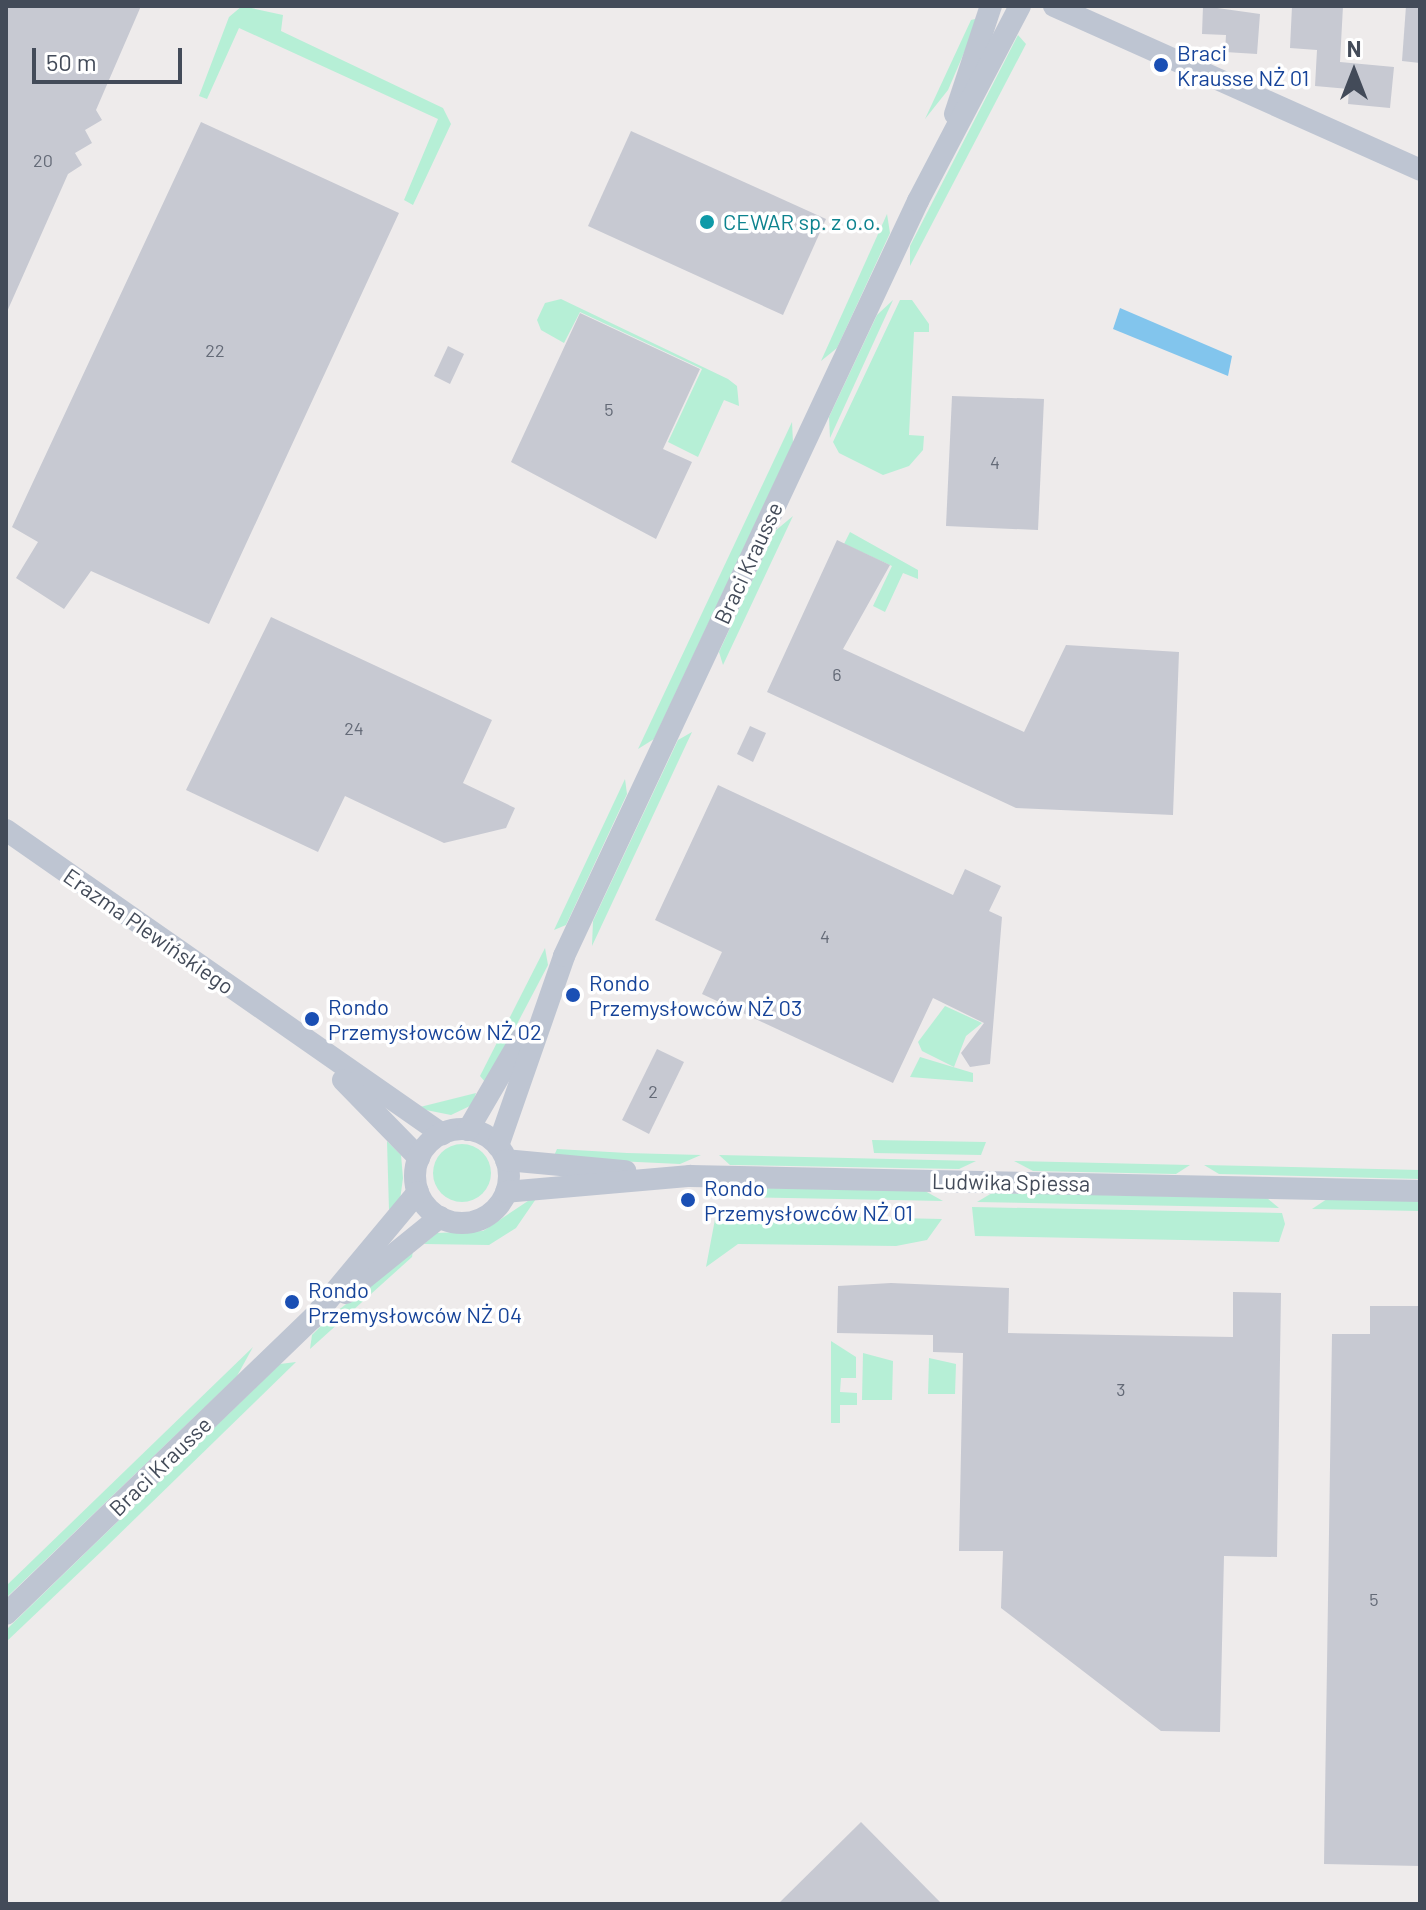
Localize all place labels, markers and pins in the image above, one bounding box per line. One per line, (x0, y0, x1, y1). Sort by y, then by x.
place label: Braci Krausse NŻ 01 (1177, 39, 1309, 90)
marker: Braci Krausse NŻ 01 (1152, 56, 1170, 74)
place label: CEWAR sp. z o.o. (723, 209, 881, 235)
marker: CEWAR sp. z o.o. (698, 213, 716, 231)
place label: Rondo Przemysłowców NŻ 03 (589, 969, 802, 1020)
marker: Rondo Przemysłowców NŻ 03 (564, 986, 582, 1004)
place label: Rondo Przemysłowców NŻ 02 (328, 993, 542, 1044)
marker: Rondo Przemysłowców NŻ 02 (303, 1010, 321, 1028)
place label: Rondo Przemysłowców NŻ 01 (704, 1174, 913, 1226)
marker: Rondo Przemysłowców NŻ 01 (679, 1191, 697, 1209)
place label: Rondo Przemysłowców NŻ 04 (308, 1276, 522, 1328)
marker: Rondo Przemysłowców NŻ 04 (283, 1293, 301, 1311)

